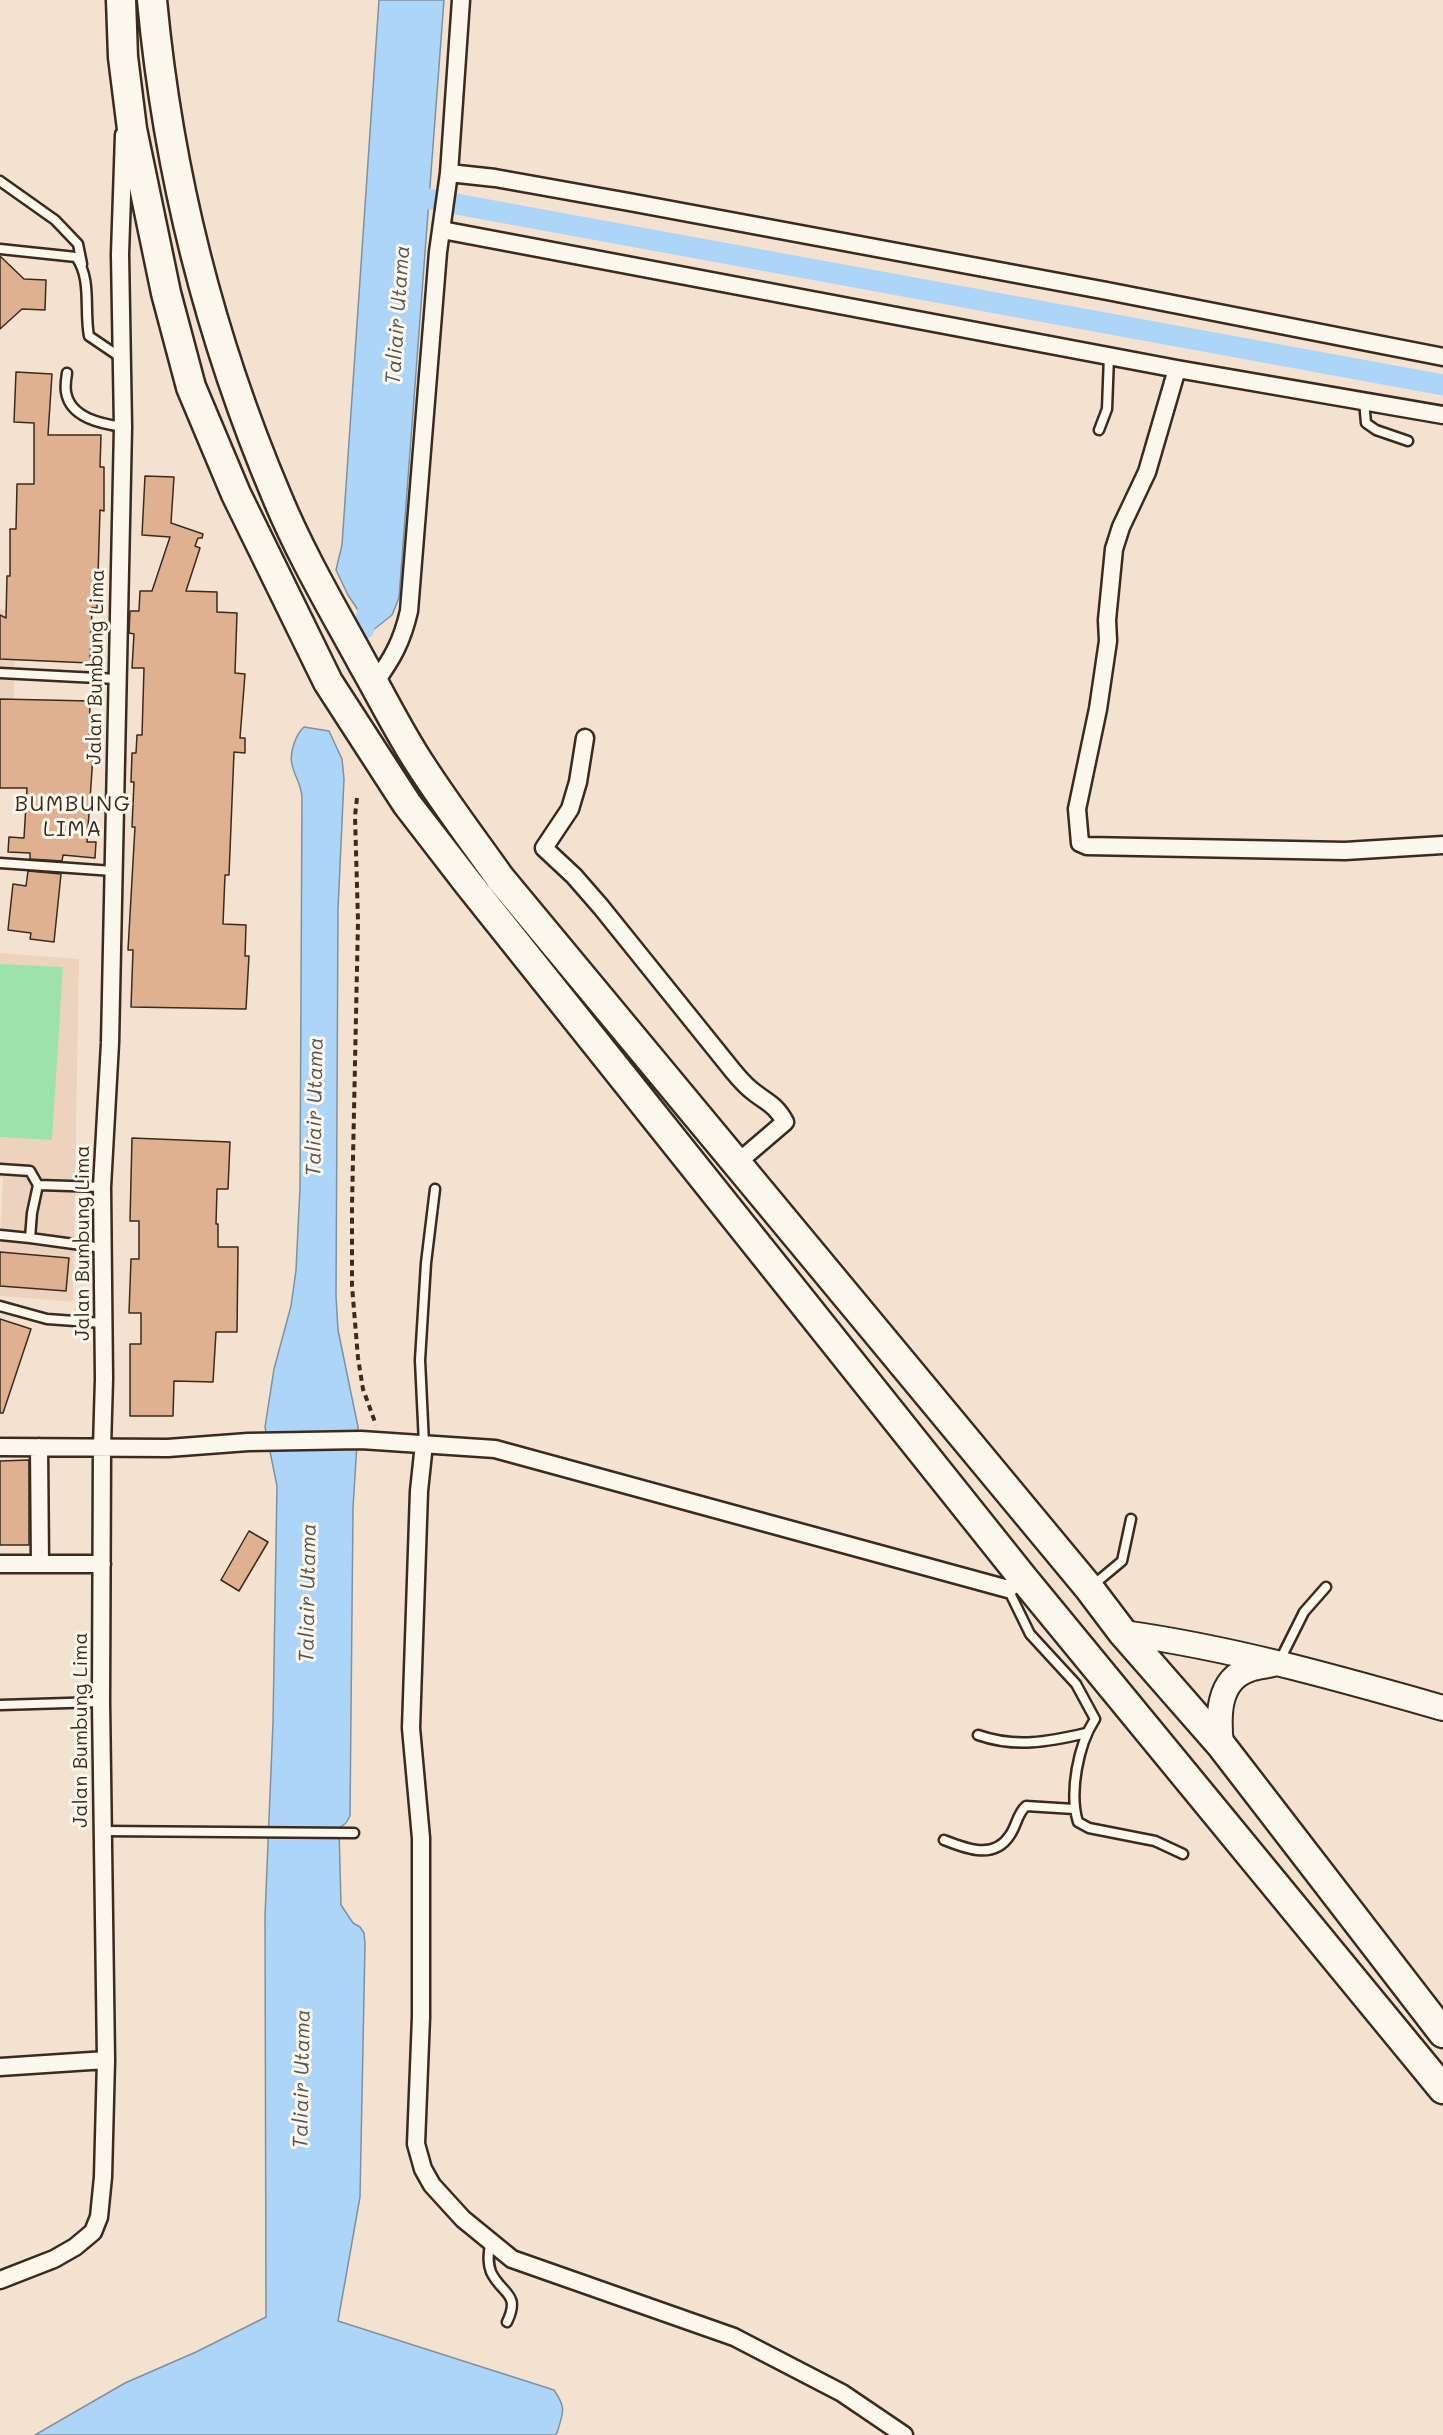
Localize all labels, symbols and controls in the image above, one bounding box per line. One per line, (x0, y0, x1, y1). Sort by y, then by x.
water label: Taliair Utama (381, 245, 415, 385)
street label: Jalan Bumbung Lima (82, 569, 110, 765)
district label: BUMBUNG LIMA (14, 791, 132, 842)
water label: Taliair Utama (301, 1037, 329, 1177)
street label: Jalan Bumbung Lima (71, 1145, 95, 1341)
water label: Taliair Utama (294, 1523, 322, 1663)
street label: Jalan Bumbung Lima (69, 1632, 93, 1828)
water label: Taliair Utama (288, 2009, 316, 2149)

